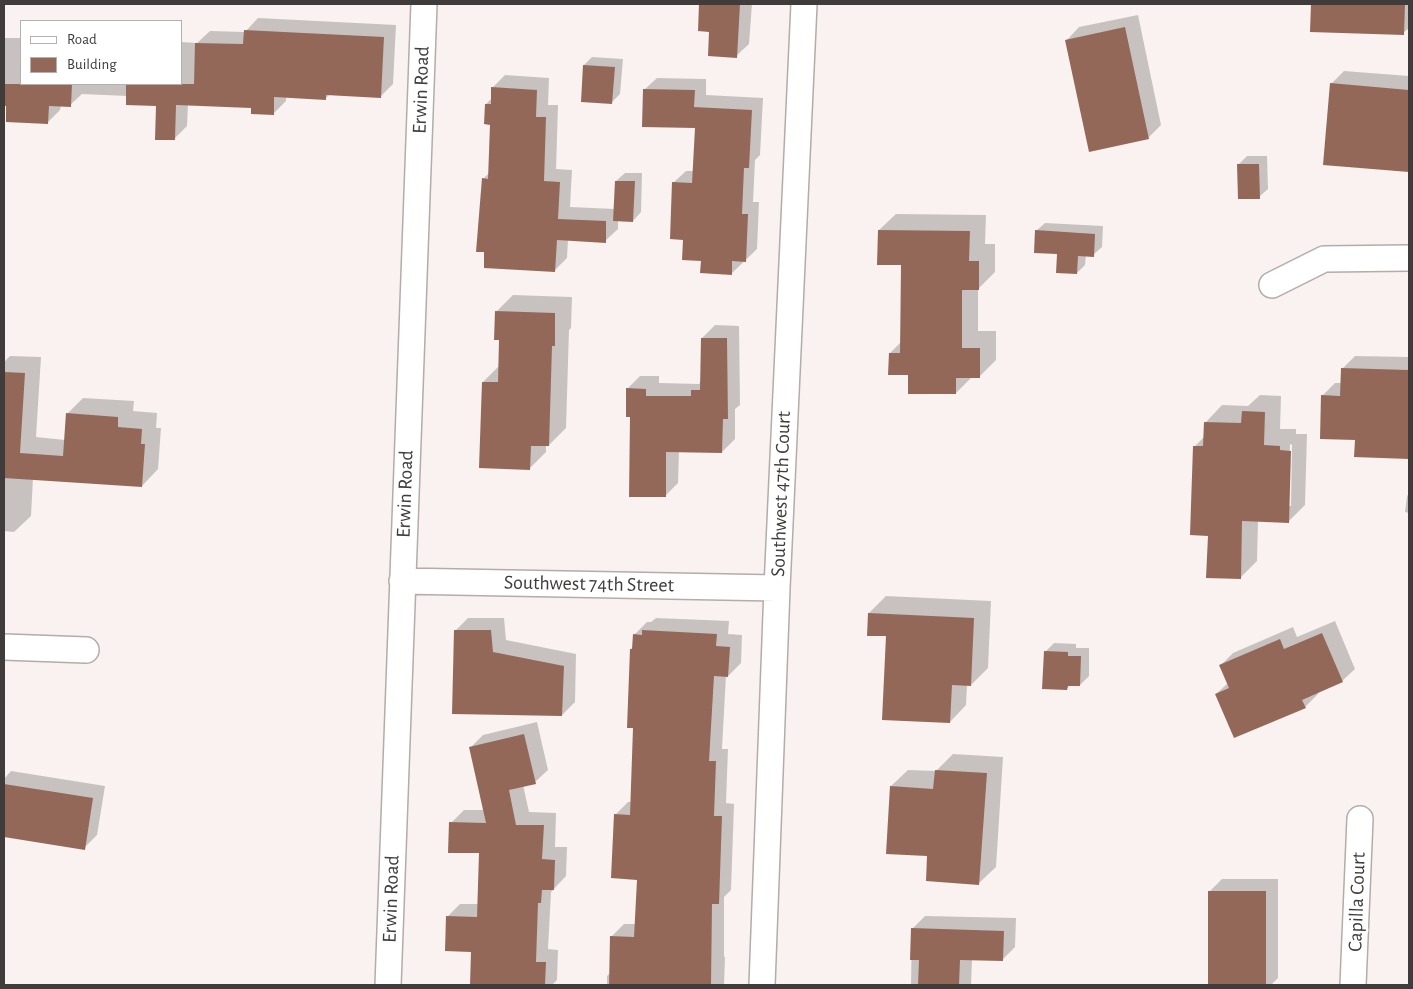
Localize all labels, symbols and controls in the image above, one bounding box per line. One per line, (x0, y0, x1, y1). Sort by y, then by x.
legend (20, 20, 182, 85)
text: Road (67, 32, 97, 47)
street label: Erwin Road (407, 46, 435, 134)
text: Building (67, 57, 117, 72)
street label: Southwest 47th Court (766, 411, 796, 577)
street label: Erwin Road (391, 450, 419, 538)
street label: Southwest 74th Street (504, 571, 674, 597)
street label: Capilla Court (1343, 852, 1371, 952)
street label: Erwin Road (377, 855, 405, 943)

